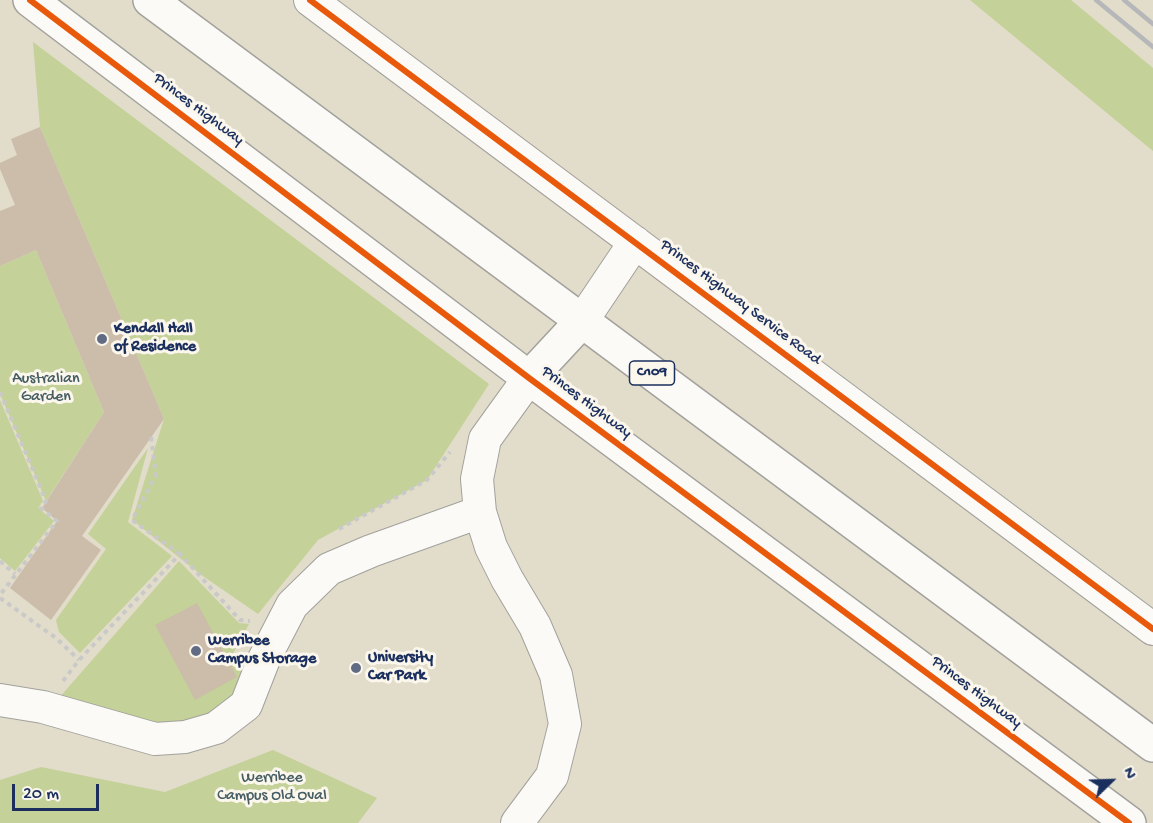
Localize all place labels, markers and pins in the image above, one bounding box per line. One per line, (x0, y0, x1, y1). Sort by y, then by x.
place label: Kendall Hall of Residence (114, 320, 196, 358)
marker: Kendall Hall of Residence (95, 332, 109, 346)
place label: Werribee Campus Storage (208, 632, 316, 670)
marker: Werribee Campus Storage (189, 644, 203, 658)
place label: University Car Park (368, 649, 433, 687)
marker: University Car Park (349, 661, 363, 675)

